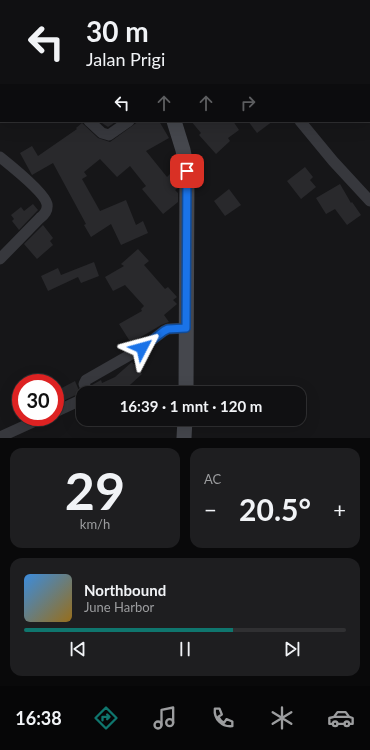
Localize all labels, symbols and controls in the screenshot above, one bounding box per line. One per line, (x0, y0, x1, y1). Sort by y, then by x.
text: 30 m (86, 14, 149, 48)
icon: left (20, 16, 72, 68)
text: Jalan Prigi (86, 48, 165, 70)
icon: left (111, 92, 133, 114)
icon: ahead (153, 92, 175, 114)
icon: ahead (195, 92, 217, 114)
icon: right (237, 92, 259, 114)
pin (170, 154, 204, 188)
icon: arrive (176, 160, 198, 182)
position arrow (121, 327, 163, 369)
speed limit sign: 30 (12, 374, 64, 426)
text: 16:39 · 1 mnt · 120 m (120, 397, 262, 415)
text: 29 (65, 459, 125, 521)
text: AC (204, 471, 221, 487)
text: 20.5° (239, 491, 311, 527)
text: − (204, 496, 217, 523)
text: + (333, 496, 346, 523)
text: km/h (80, 516, 110, 532)
text: Northbound (84, 581, 166, 599)
text: June Harbor (84, 599, 154, 615)
icon: previous (67, 638, 89, 660)
icon: pause (174, 638, 196, 660)
icon: next (281, 638, 303, 660)
icon: directions (92, 704, 120, 732)
icon: music (151, 704, 179, 732)
icon: phone (209, 704, 237, 732)
icon: climate (268, 704, 296, 732)
icon: car (327, 704, 355, 732)
text: 16:38 (15, 707, 62, 729)

